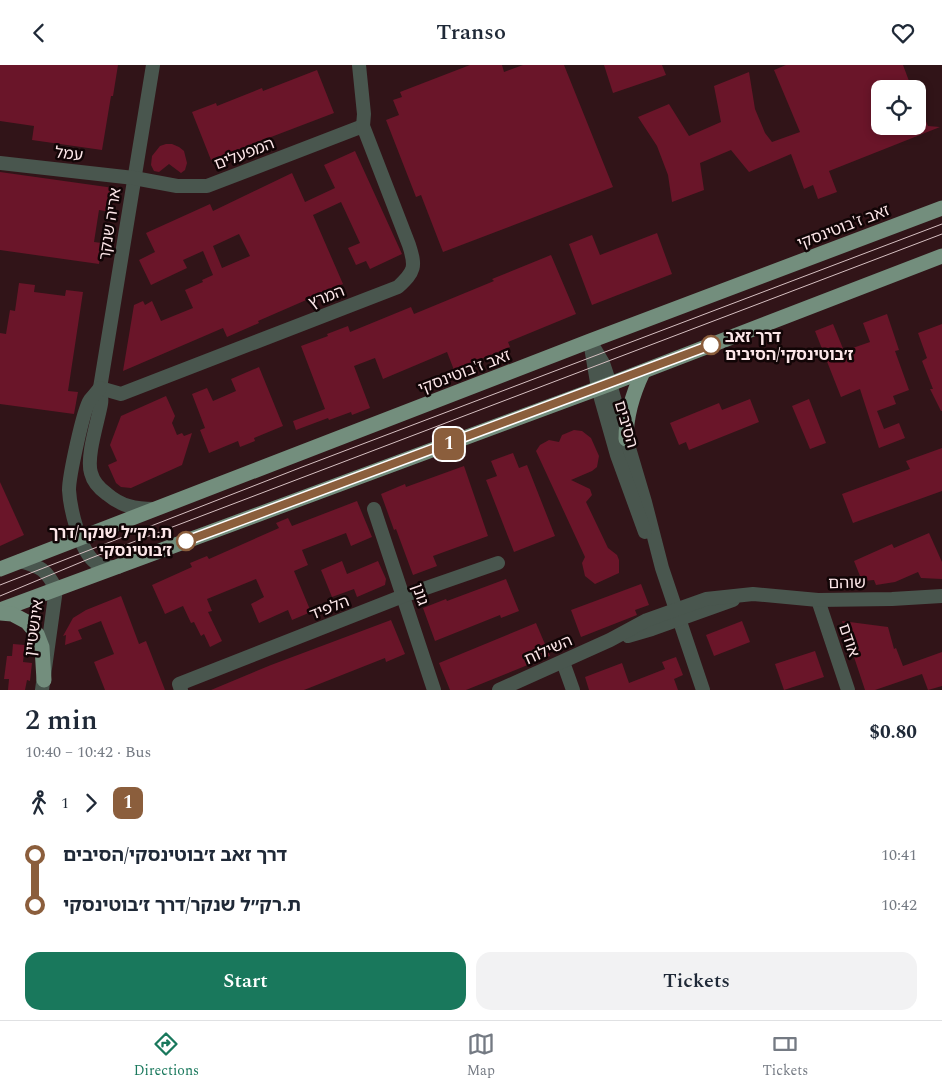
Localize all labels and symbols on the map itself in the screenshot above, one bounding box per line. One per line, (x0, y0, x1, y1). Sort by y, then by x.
street label: המפעלים (211, 131, 278, 176)
street label: עמל (53, 140, 84, 168)
street label: אריה שנקר (92, 186, 128, 262)
street label: זאב ז'בוטינסקי (794, 198, 893, 256)
street label: המרץ (305, 279, 348, 315)
place label: דרך זאב ז׳בוטינסקי/הסיבים (725, 325, 854, 367)
marker: דרך זאב ז׳בוטינסקי/הסיבים (701, 335, 721, 355)
street label: זאב ז'בוטינסקי (415, 343, 514, 401)
street label: הסיבים (608, 398, 644, 451)
line badge: 1 (433, 428, 465, 460)
place label: ת.רק״ל שנקר/דרך ז׳בוטינסקי (49, 521, 172, 563)
marker: ת.רק״ל שנקר/דרך ז׳בוטינסקי (176, 531, 196, 551)
street label: שוהם (828, 571, 866, 595)
street label: גונן (405, 580, 435, 609)
street label: הלפיד (306, 589, 353, 627)
street label: אינשטיין (18, 598, 50, 658)
street label: אודם (832, 620, 866, 660)
street label: השילוח (521, 629, 576, 671)

